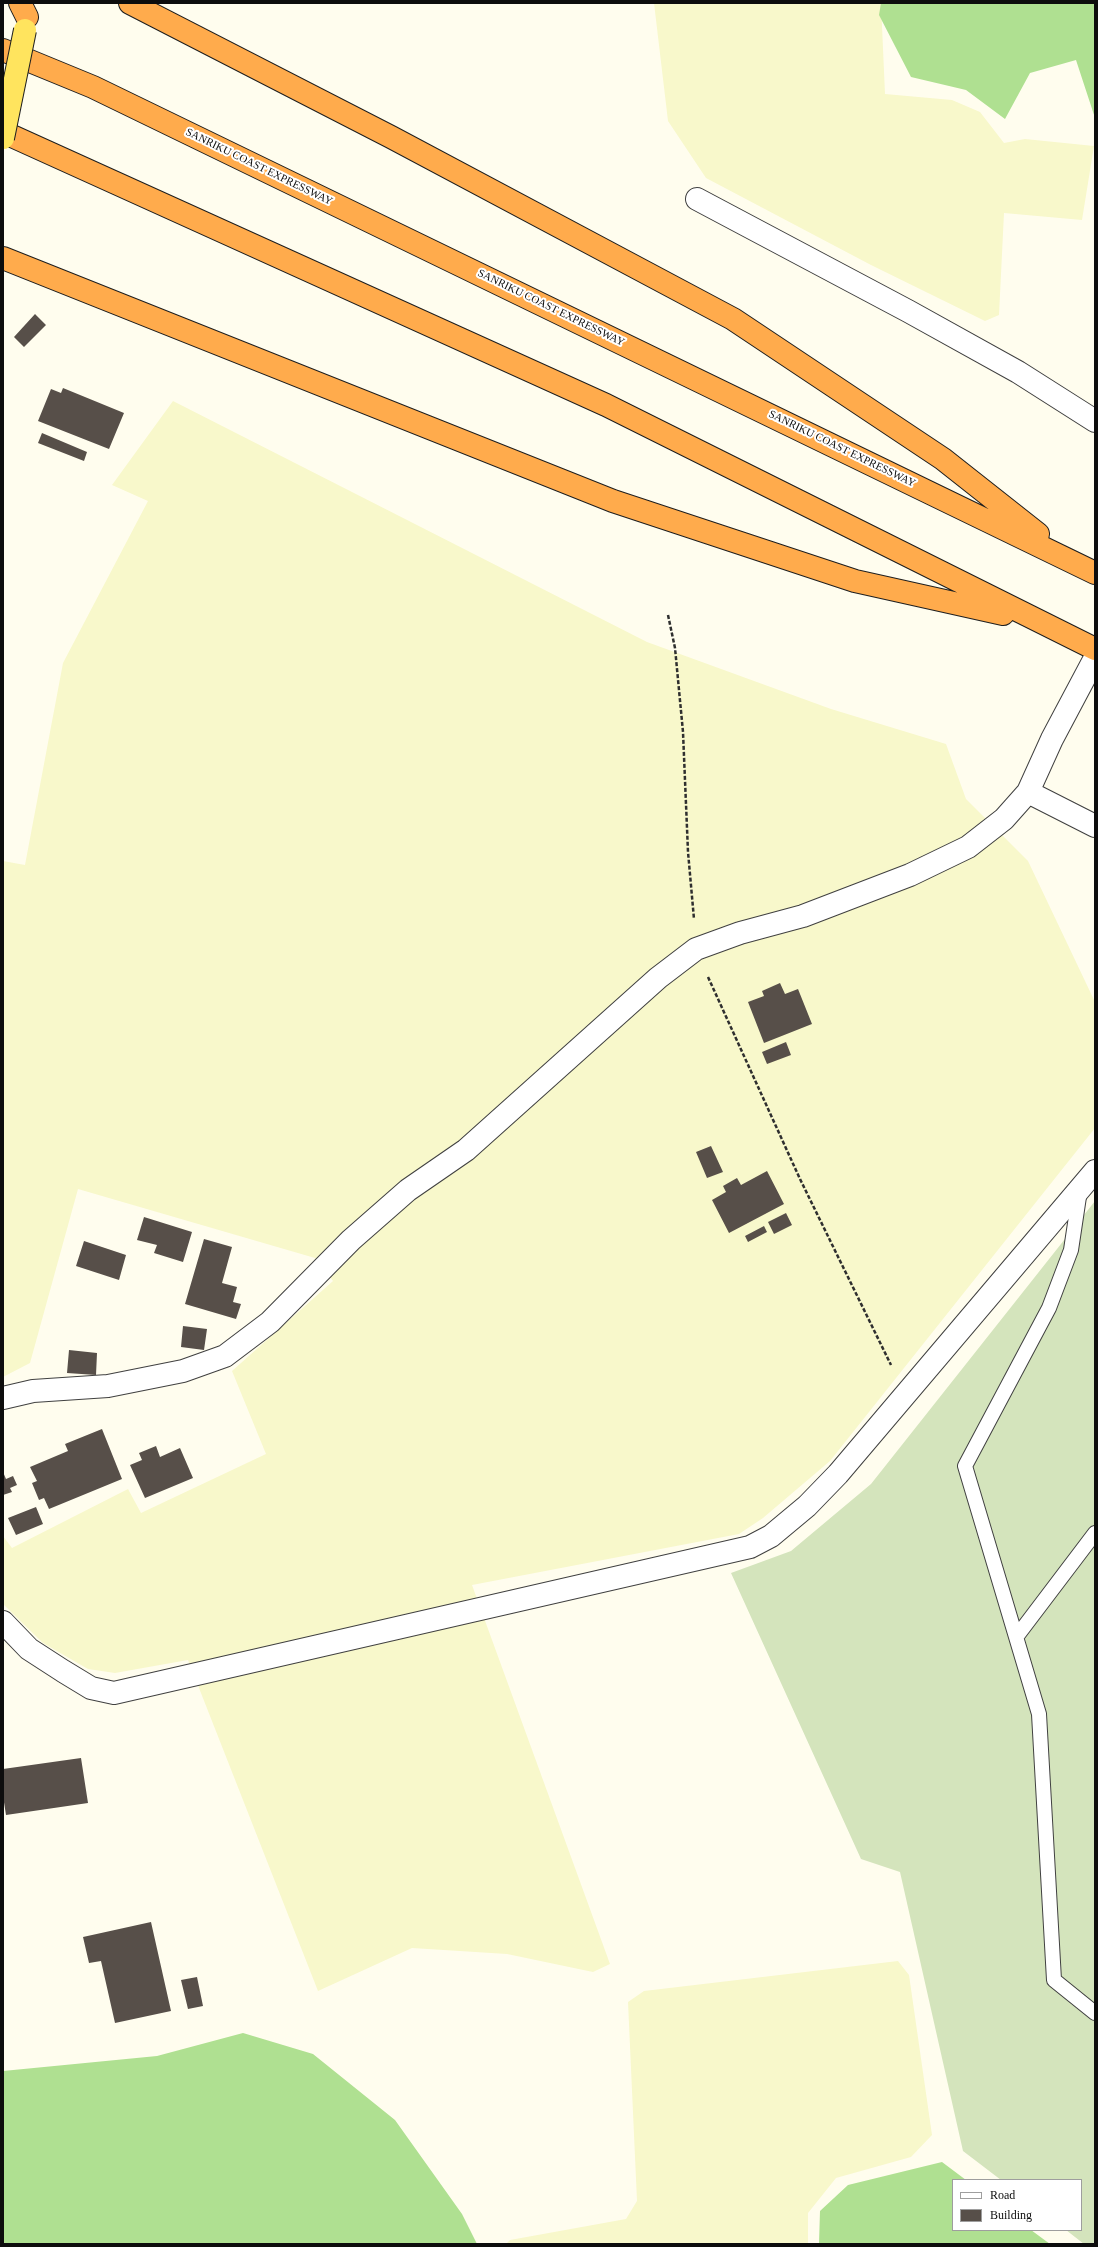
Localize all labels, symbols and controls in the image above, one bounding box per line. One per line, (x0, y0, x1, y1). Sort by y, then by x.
street label: SANRIKU COAST EXPRESSWAY (183, 126, 335, 208)
street label: SANRIKU COAST EXPRESSWAY (475, 267, 627, 349)
street label: SANRIKU COAST EXPRESSWAY (766, 408, 918, 490)
legend (952, 2179, 1082, 2231)
text: Road (990, 2188, 1015, 2202)
text: Building (990, 2208, 1032, 2222)

